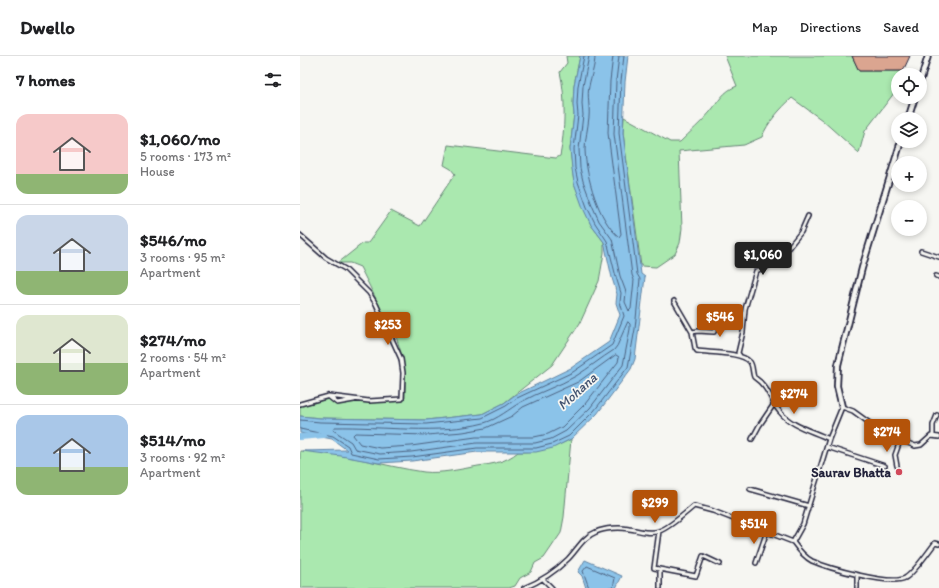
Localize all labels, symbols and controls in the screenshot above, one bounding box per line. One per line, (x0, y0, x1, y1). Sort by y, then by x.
text: Dwello (20, 16, 75, 39)
text: Map (752, 19, 778, 36)
text: Directions (800, 19, 861, 36)
text: Saved (883, 19, 919, 36)
map controls (891, 68, 927, 236)
button: locate (891, 68, 927, 104)
icon: filters (262, 69, 284, 91)
text: 7 homes (16, 70, 76, 90)
button: layers (891, 112, 927, 148)
text: $1,060/mo (140, 129, 221, 149)
icon: home (48, 130, 96, 178)
text: 5 rooms · 173 m² (140, 149, 231, 164)
button: + (891, 156, 927, 192)
text: House (140, 164, 175, 179)
button: − (891, 200, 927, 236)
text: $546/mo (140, 230, 207, 250)
icon: home (48, 231, 96, 279)
pin: $1,060 (730, 242, 796, 276)
text: $1,060 (744, 247, 782, 262)
text: 3 rooms · 95 m² (140, 250, 225, 265)
text: Apartment (140, 265, 201, 280)
pin: $546 (696, 304, 744, 338)
text: $546 (706, 309, 734, 324)
pin: $253 (364, 312, 412, 346)
text: $253 (374, 317, 402, 332)
text: $274/mo (140, 330, 206, 350)
icon: home (48, 331, 96, 379)
text: 2 rooms · 54 m² (140, 350, 226, 365)
text: Apartment (140, 365, 201, 380)
water label: Mohana (554, 369, 601, 414)
pin: $274 (770, 381, 818, 415)
text: $274 (780, 386, 808, 401)
pin: $274 (863, 419, 911, 453)
text: $274 (873, 424, 901, 439)
text: $514/mo (140, 430, 206, 450)
icon: home (48, 431, 96, 479)
text: 3 rooms · 92 m² (140, 450, 225, 465)
text: Apartment (140, 465, 201, 480)
place label: Saurav Bhatta (811, 465, 892, 480)
marker: Saurav Bhatta (894, 467, 904, 477)
pin: $299 (631, 490, 679, 524)
text: $299 (641, 495, 669, 510)
pin: $514 (730, 511, 778, 545)
text: $514 (740, 516, 768, 531)

